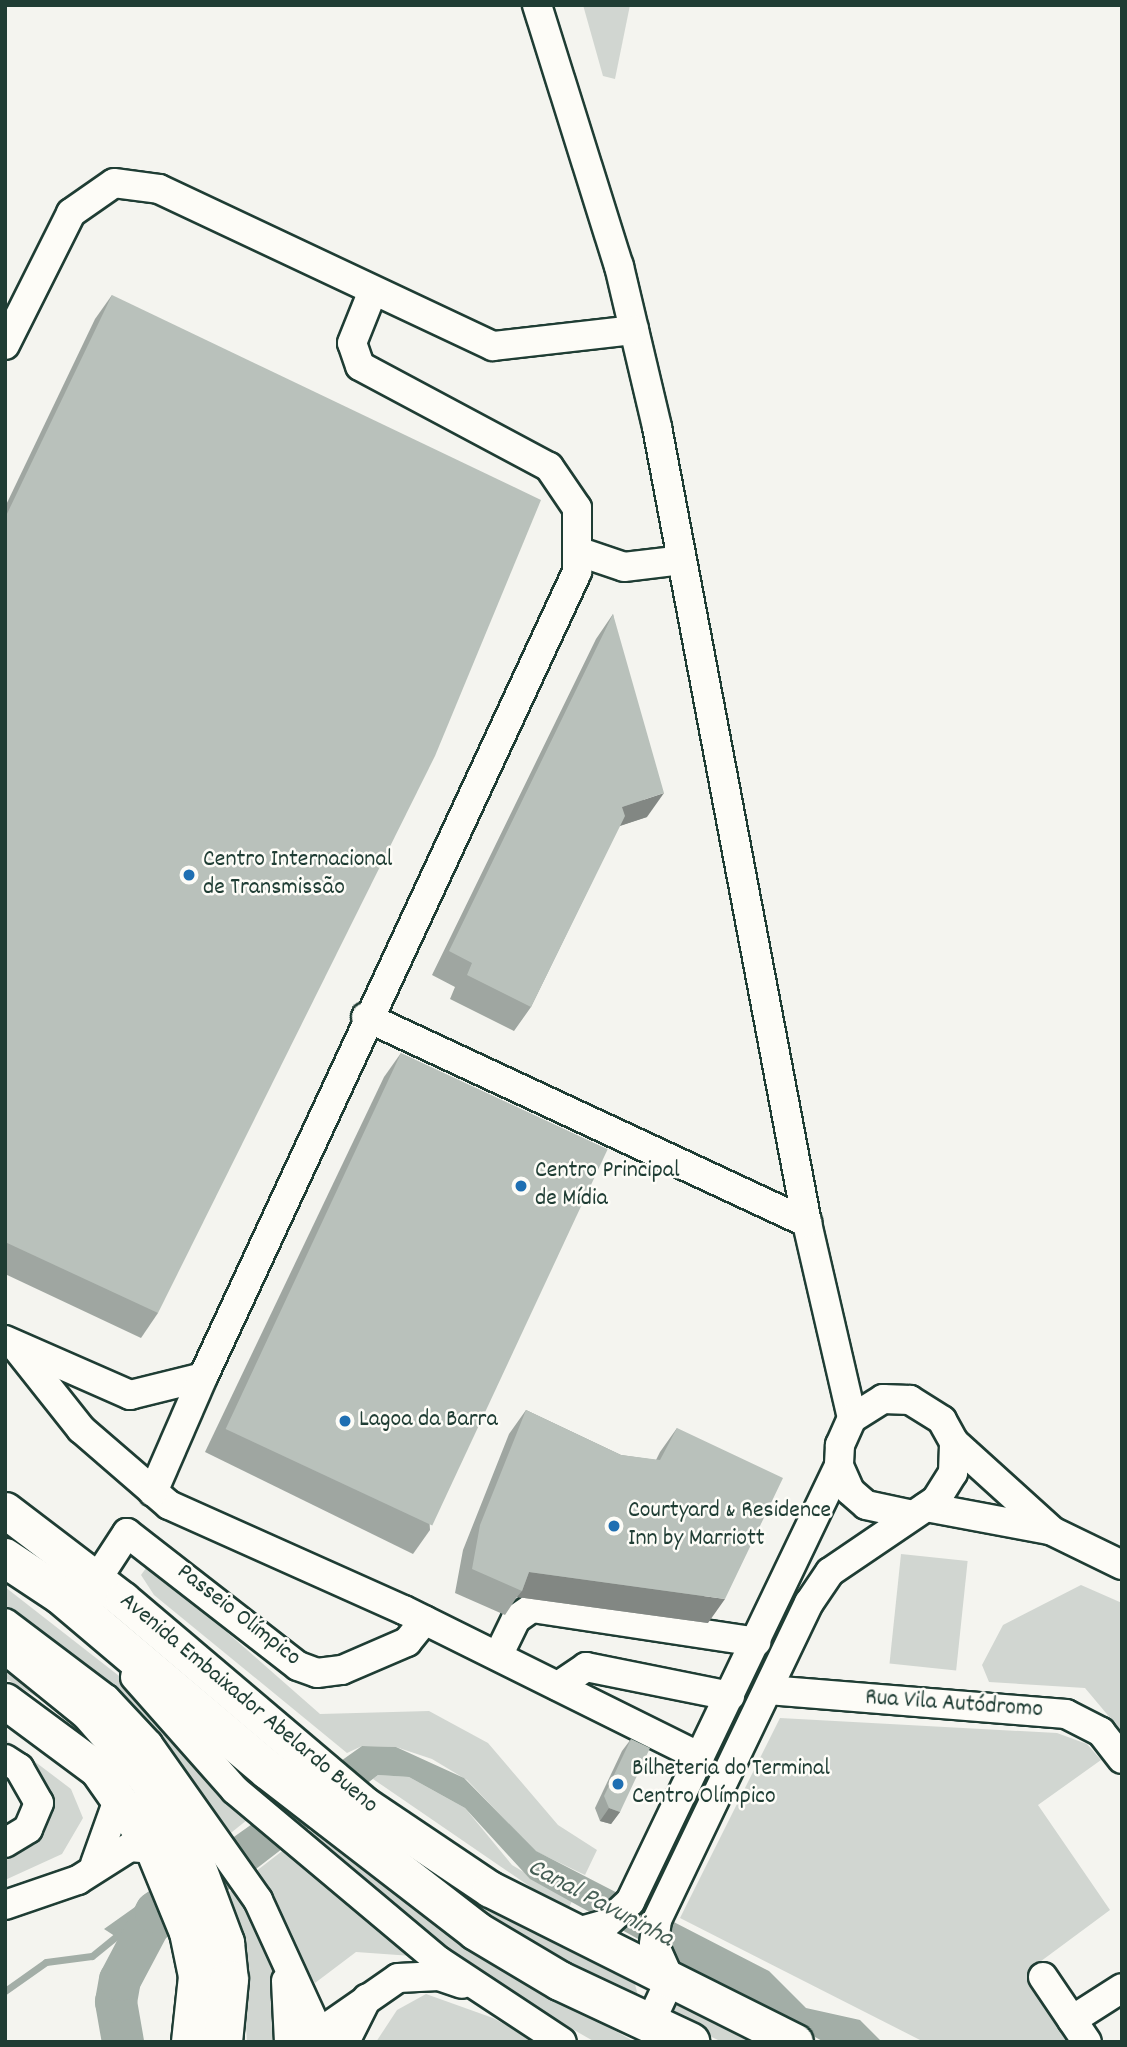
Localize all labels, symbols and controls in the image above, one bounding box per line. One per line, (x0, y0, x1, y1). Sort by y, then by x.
place label: Centro Internacional de Transmissão (203, 847, 392, 903)
marker: Centro Internacional de Transmissão (181, 867, 197, 883)
place label: Centro Principal de Mídia (535, 1158, 680, 1214)
marker: Centro Principal de Mídia (513, 1178, 529, 1194)
place label: Lagoa da Barra (359, 1407, 498, 1435)
marker: Lagoa da Barra (337, 1413, 353, 1429)
place label: Courtyard & Residence Inn by Marriott (628, 1498, 831, 1554)
marker: Courtyard & Residence Inn by Marriott (606, 1518, 622, 1534)
street label: Passeio Olímpico (170, 1559, 306, 1673)
street label: Avenida Embaixador Abelardo Bueno (113, 1587, 383, 1821)
street label: Rua Vila Autódromo (864, 1684, 1044, 1726)
place label: Bilheteria do Terminal Centro Olímpico (632, 1756, 830, 1812)
marker: Bilheteria do Terminal Centro Olímpico (610, 1776, 626, 1792)
water label: Canal Pavuninha (522, 1853, 678, 1955)

